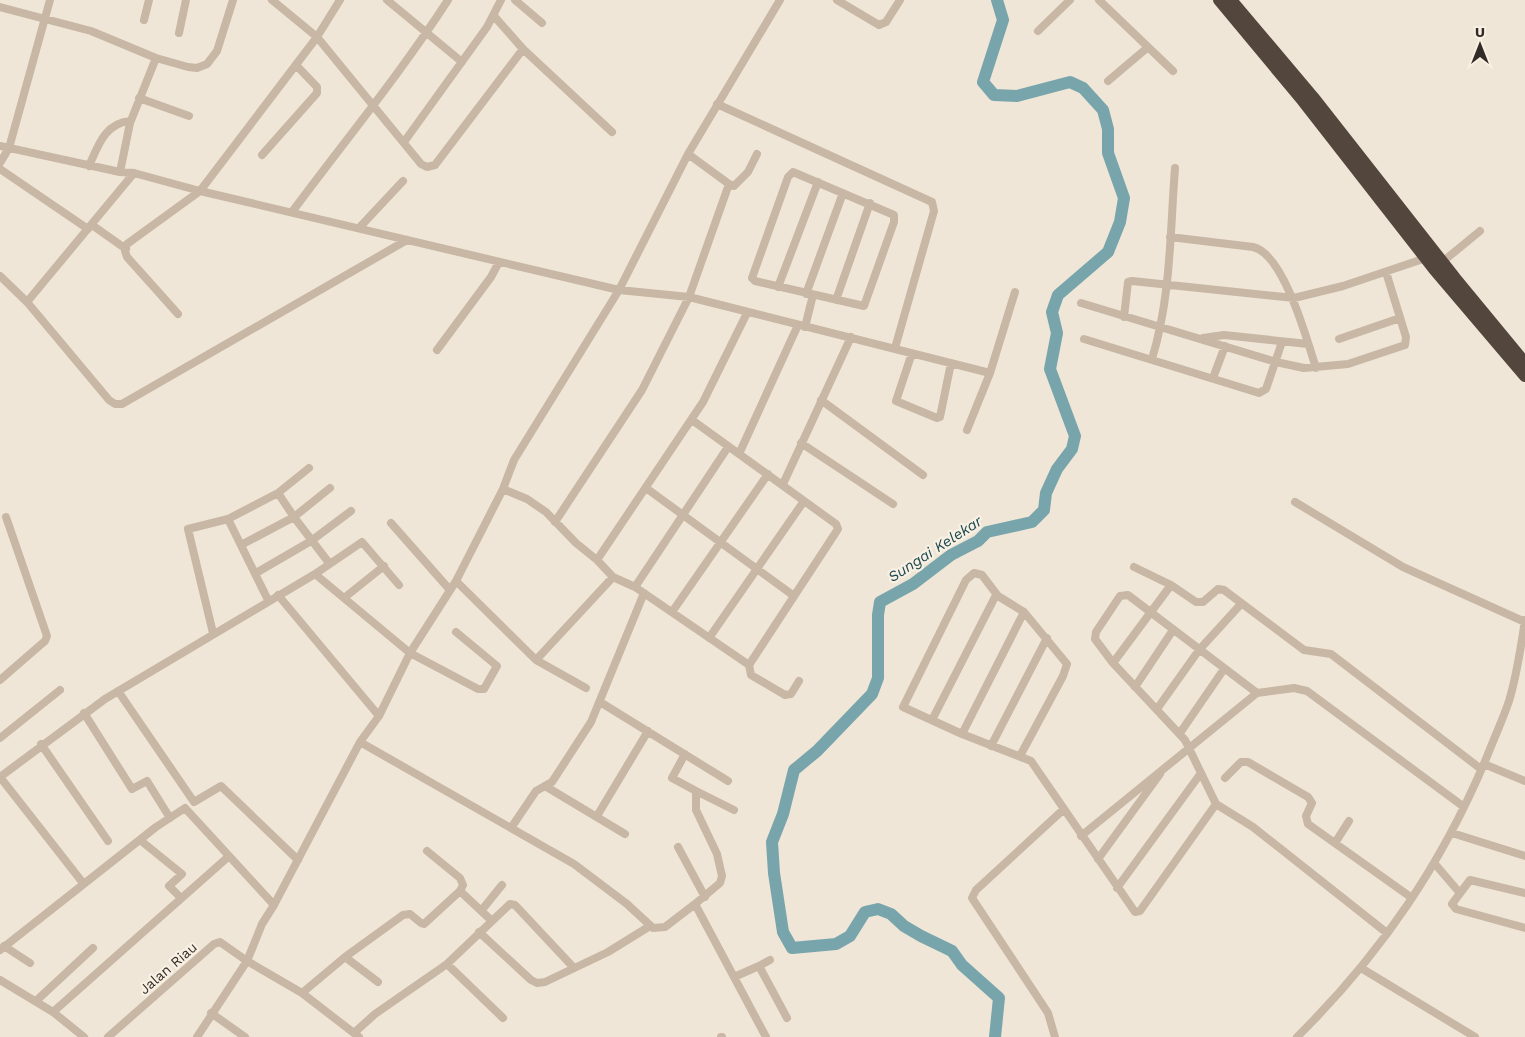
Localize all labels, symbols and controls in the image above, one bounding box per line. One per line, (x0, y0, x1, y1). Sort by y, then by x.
north arrow (1455, 20, 1505, 70)
text: U (1475, 24, 1485, 40)
water label: Sungai Kelekar (885, 511, 986, 586)
street label: Jalan Riau (136, 939, 200, 997)

